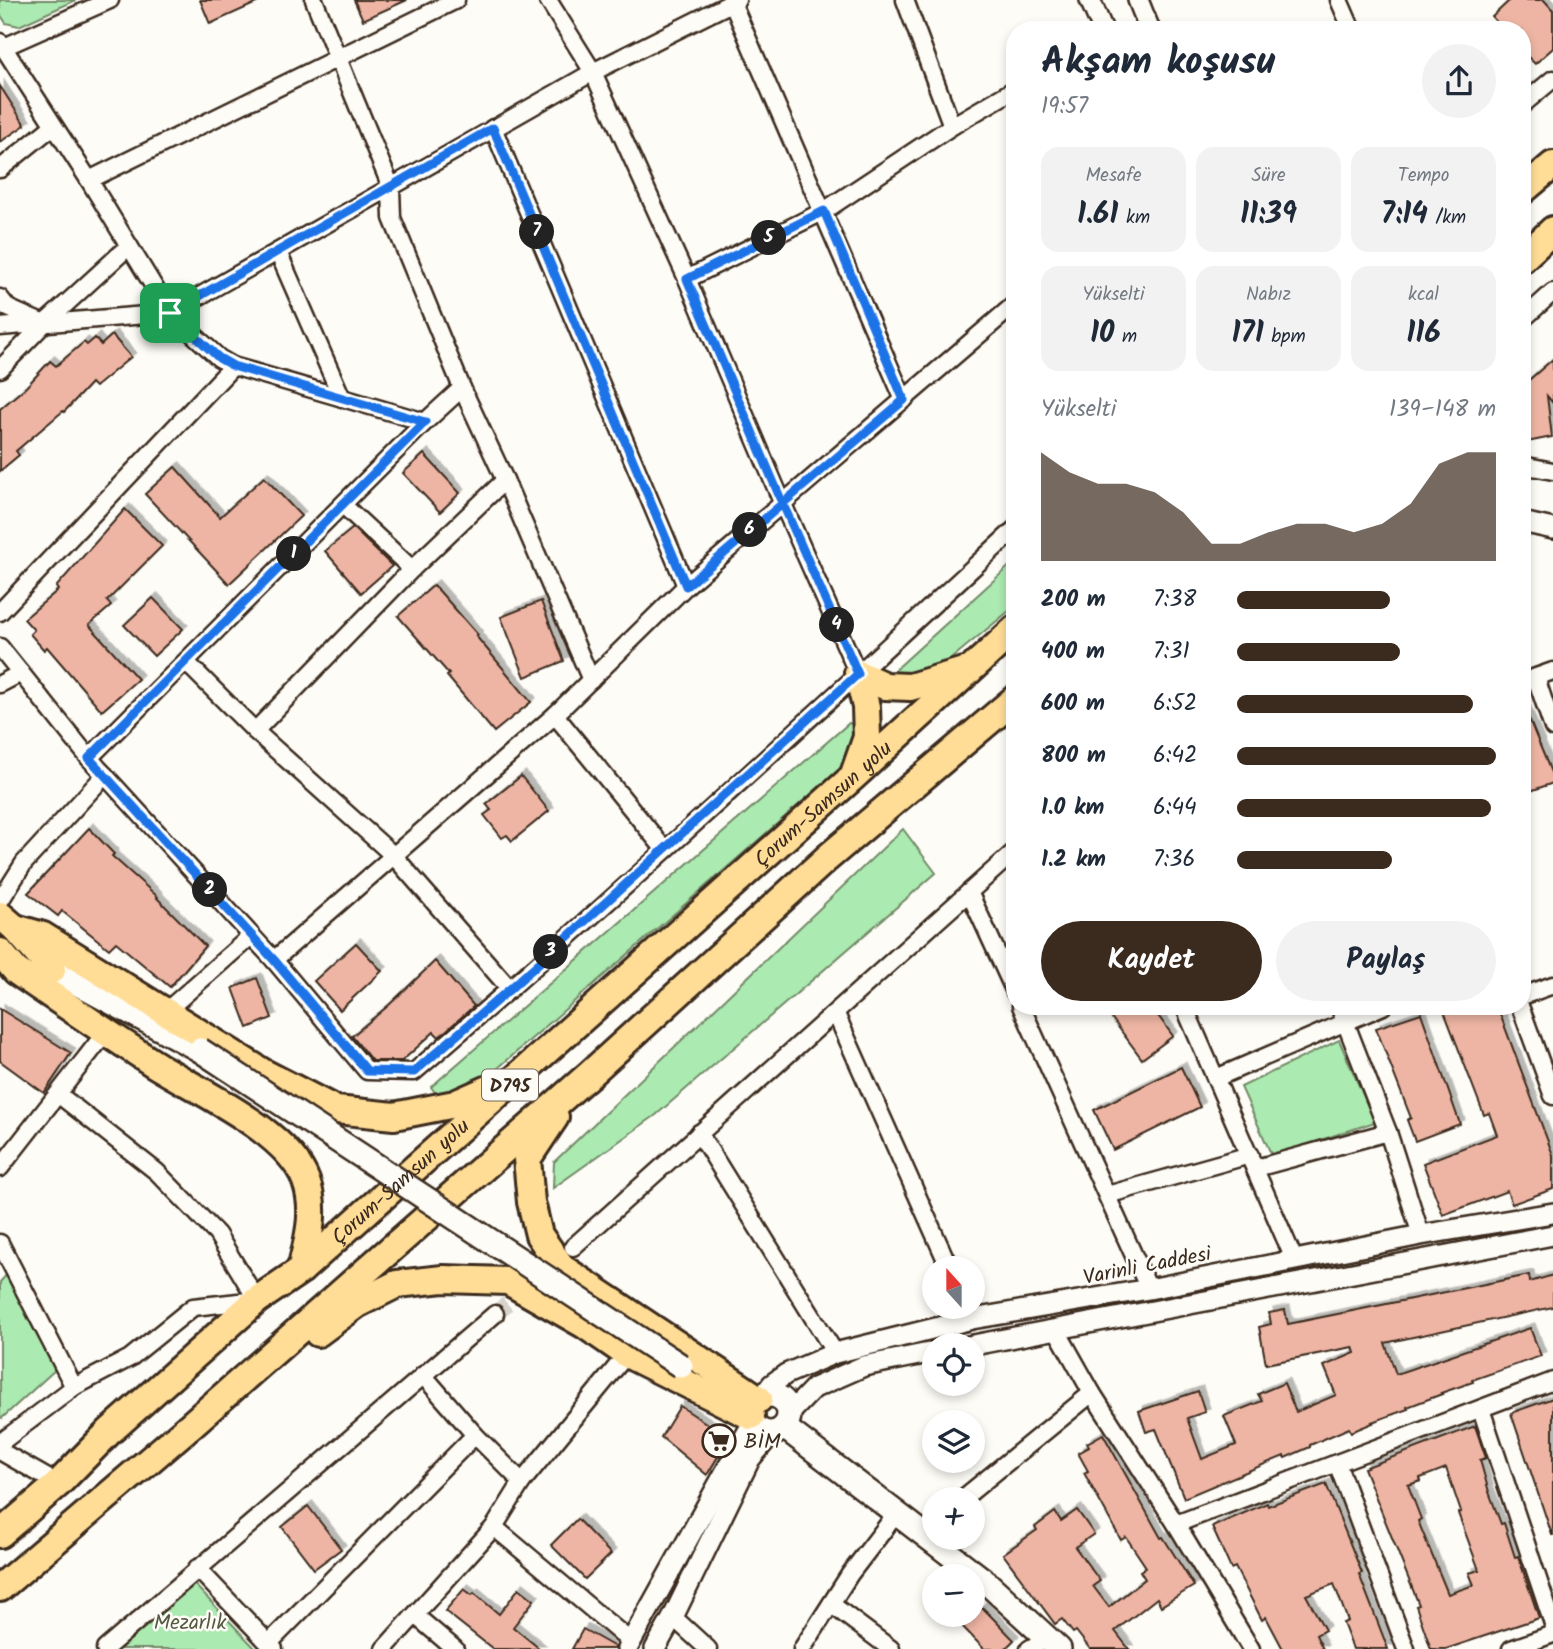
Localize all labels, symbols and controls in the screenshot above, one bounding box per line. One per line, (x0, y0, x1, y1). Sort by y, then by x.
text: Akşam koşusu (1041, 33, 1275, 93)
button: share (1422, 44, 1496, 118)
text: 19:57 (1041, 89, 1088, 125)
text: Mesafe (1085, 161, 1142, 191)
text: Süre (1251, 161, 1286, 191)
text: Tempo (1398, 161, 1449, 191)
text: 1.61 (1077, 191, 1118, 239)
text: 11:39 (1240, 191, 1297, 239)
text: 7:14 (1381, 191, 1428, 239)
text: km (1118, 203, 1150, 233)
text: /km (1428, 203, 1466, 233)
pin: 7 (520, 215, 554, 250)
text: 7 (532, 216, 541, 246)
pin: 5 (752, 220, 786, 256)
text: 5 (764, 222, 773, 252)
text: Yükselti (1082, 280, 1145, 310)
text: Nabız (1246, 280, 1291, 310)
text: kcal (1408, 280, 1439, 310)
pin (140, 283, 200, 343)
icon: arrive (151, 294, 189, 332)
text: 10 (1090, 310, 1114, 358)
text: 171 (1231, 310, 1264, 358)
text: 116 (1406, 310, 1441, 358)
text: m (1114, 322, 1137, 352)
text: bpm (1264, 322, 1306, 352)
text: Yükselti (1041, 392, 1116, 428)
text: 139–148 m (1389, 392, 1496, 428)
pin: 6 (732, 512, 768, 548)
text: 6 (744, 514, 755, 544)
pin: 1 (276, 536, 312, 572)
text: 1 (291, 538, 296, 568)
text: 200 m (1041, 582, 1106, 618)
text: 7:38 (1153, 582, 1196, 618)
pin: 4 (820, 608, 854, 642)
text: 4 (831, 609, 842, 639)
text: 400 m (1041, 634, 1105, 670)
text: 7:31 (1153, 634, 1190, 670)
text: 600 m (1041, 686, 1105, 722)
text: 6:52 (1153, 686, 1197, 722)
street label: Çorum-Samsun yolu (747, 733, 901, 876)
text: 800 m (1041, 738, 1106, 774)
text: 6:42 (1153, 738, 1197, 774)
text: 1.0 km (1041, 790, 1104, 826)
text: 6:44 (1153, 790, 1197, 826)
text: 1.2 km (1041, 842, 1106, 878)
text: 7:36 (1153, 842, 1195, 878)
pin: 2 (192, 872, 228, 908)
text: 2 (204, 874, 215, 904)
button: Kaydet (1041, 921, 1262, 1001)
button: Paylaş (1276, 921, 1496, 1001)
pin: 3 (534, 934, 568, 970)
text: 3 (545, 936, 556, 966)
road number: D795 (482, 1070, 538, 1100)
street label: Çorum-Samsun yolu (324, 1111, 478, 1254)
street label: Varinli Caddesi (1081, 1238, 1215, 1295)
north arrow (922, 1256, 985, 1320)
map controls (922, 1256, 985, 1627)
button: locate (922, 1333, 985, 1396)
button: layers (922, 1410, 985, 1473)
supermarket icon: BİM (700, 1422, 738, 1460)
place label: BİM (744, 1426, 781, 1459)
button: + (922, 1487, 985, 1550)
button: − (922, 1564, 985, 1627)
park label: Mezarlık (154, 1607, 226, 1640)

